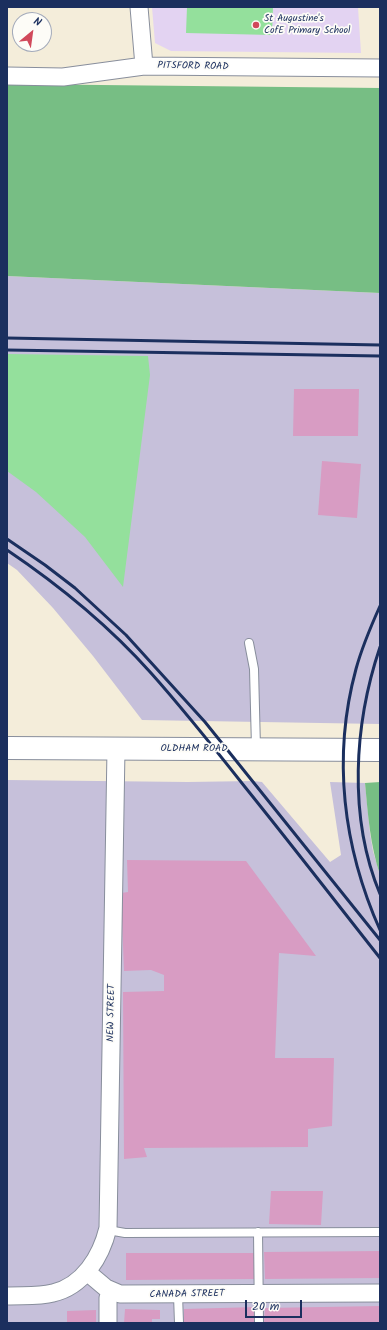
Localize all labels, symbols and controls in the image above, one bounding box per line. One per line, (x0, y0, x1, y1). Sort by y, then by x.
north arrow (12, 12, 52, 52)
text: N (30, 13, 45, 32)
place label: St Augustine's CofE Primary School (264, 13, 351, 36)
marker: St Augustine's CofE Primary School (251, 20, 261, 30)
street label: PITSFORD ROAD (157, 60, 229, 74)
street label: OLDHAM ROAD (160, 743, 228, 755)
street label: NEW STREET (105, 984, 119, 1042)
street label: CANADA STREET (149, 1288, 225, 1302)
scale bar (247, 1292, 304, 1318)
text: 20 m (252, 1297, 279, 1316)

